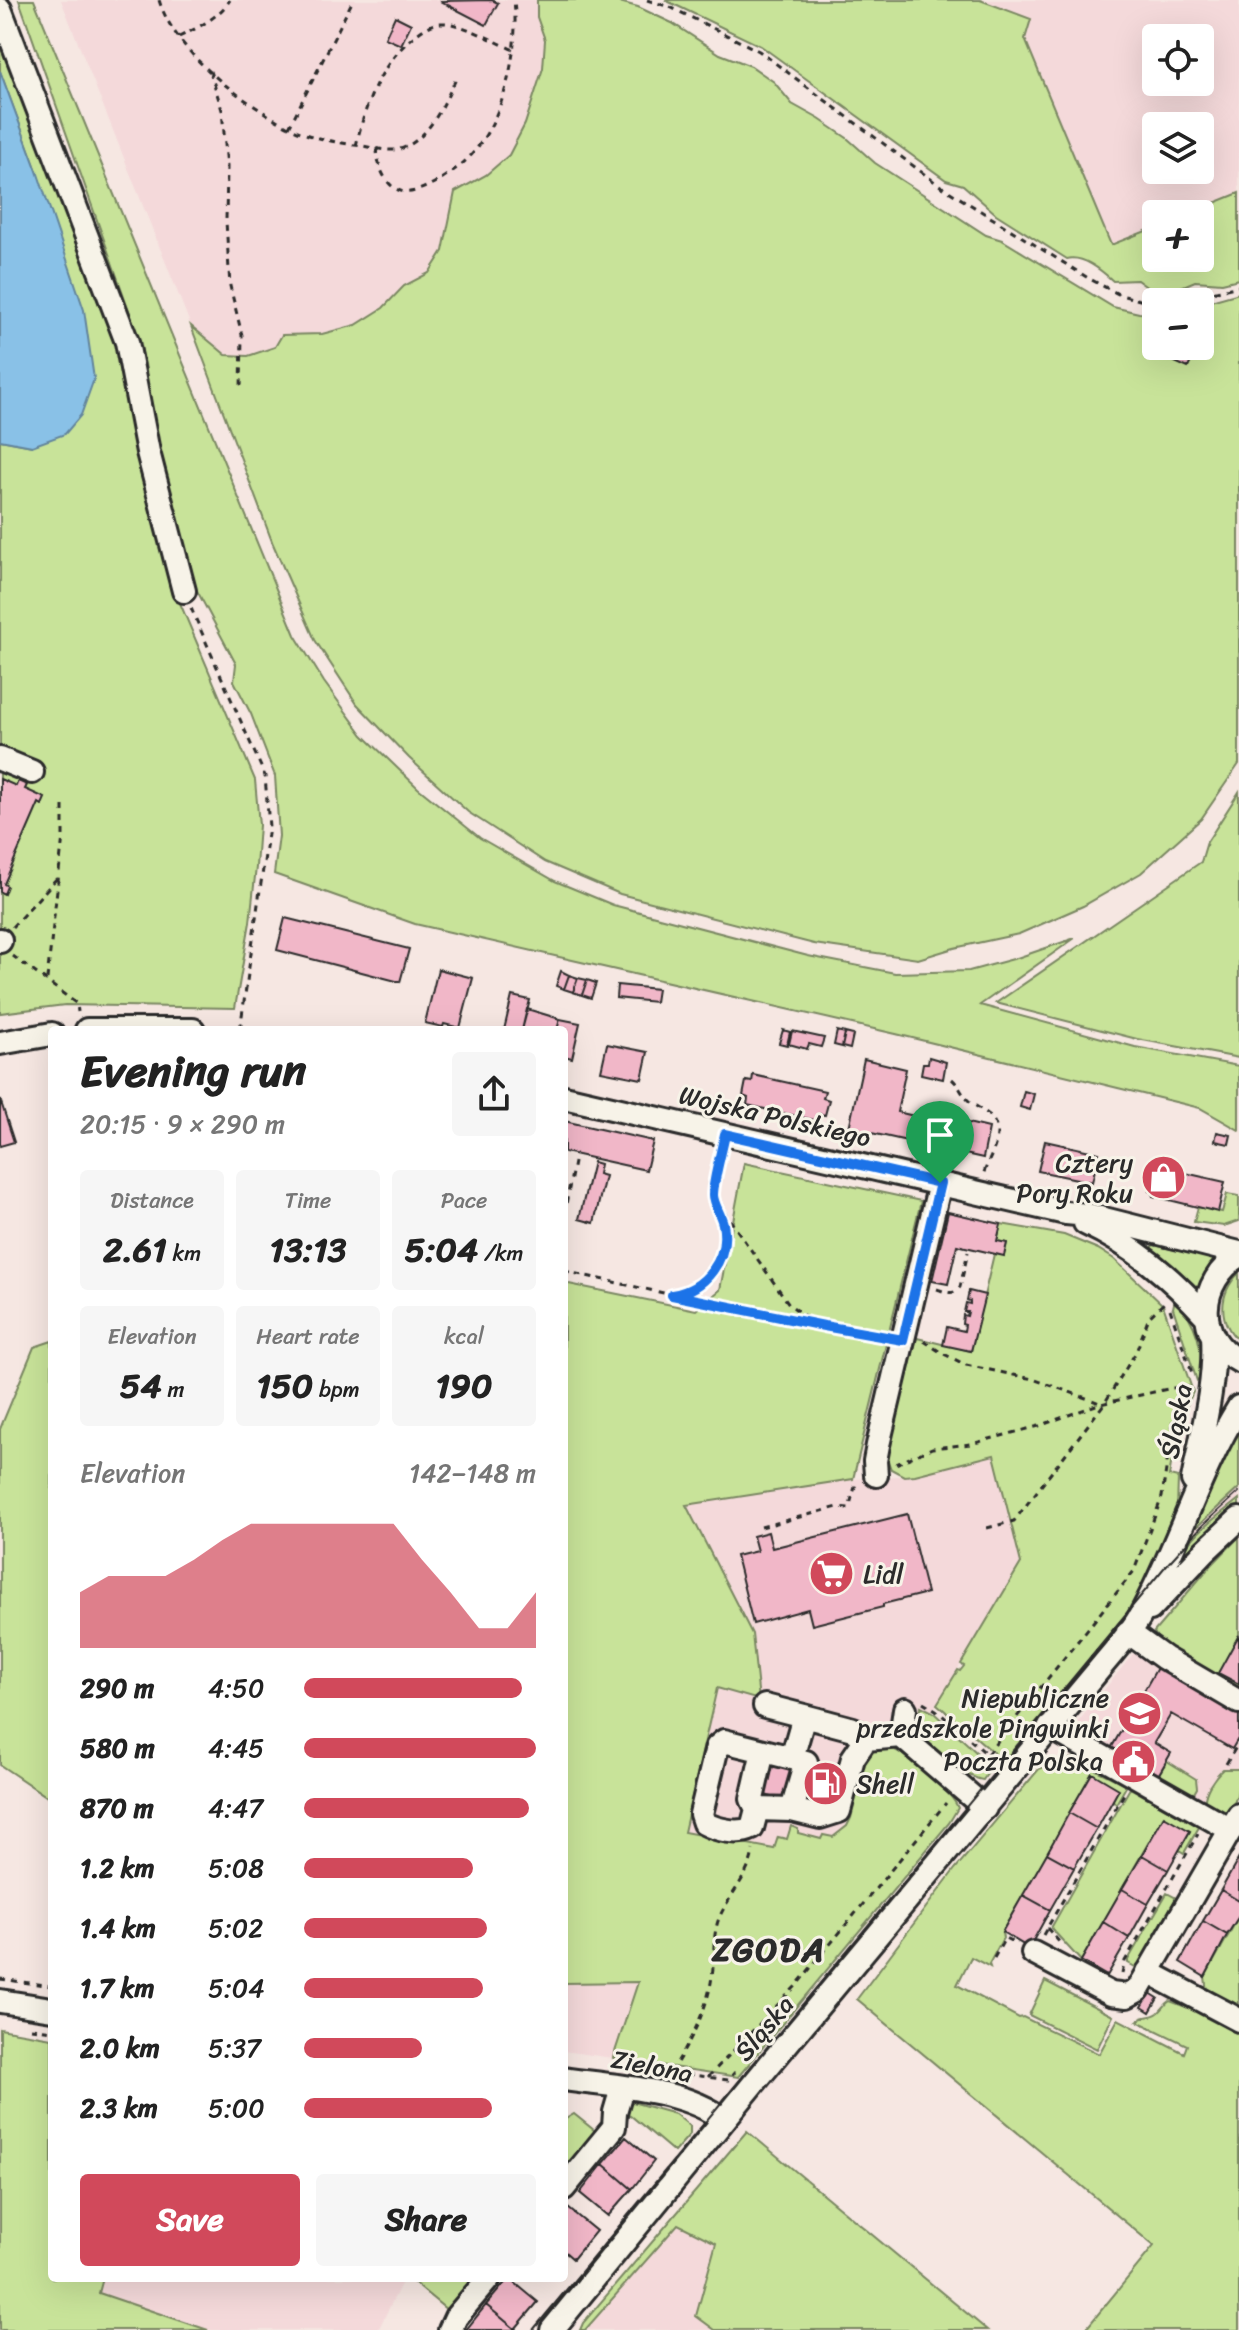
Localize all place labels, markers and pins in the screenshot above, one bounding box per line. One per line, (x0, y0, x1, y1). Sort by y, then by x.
pin (906, 1101, 974, 1183)
place label: Cztery Pory Roku (1016, 1140, 1133, 1216)
shop icon: Cztery Pory Roku (1140, 1154, 1188, 1202)
supermarket icon: Lidl (808, 1550, 856, 1598)
place label: Lidl (863, 1551, 904, 1597)
place label: Niepubliczne przedszkole Pingwinki (856, 1675, 1110, 1751)
school or university icon: Niepubliczne przedszkole Pingwinki (1116, 1689, 1164, 1737)
public building icon: Poczta Polska (1110, 1737, 1158, 1785)
place label: Poczta Polska (944, 1738, 1103, 1784)
fuel station icon: Shell (801, 1760, 849, 1808)
place label: Shell (856, 1761, 915, 1807)

